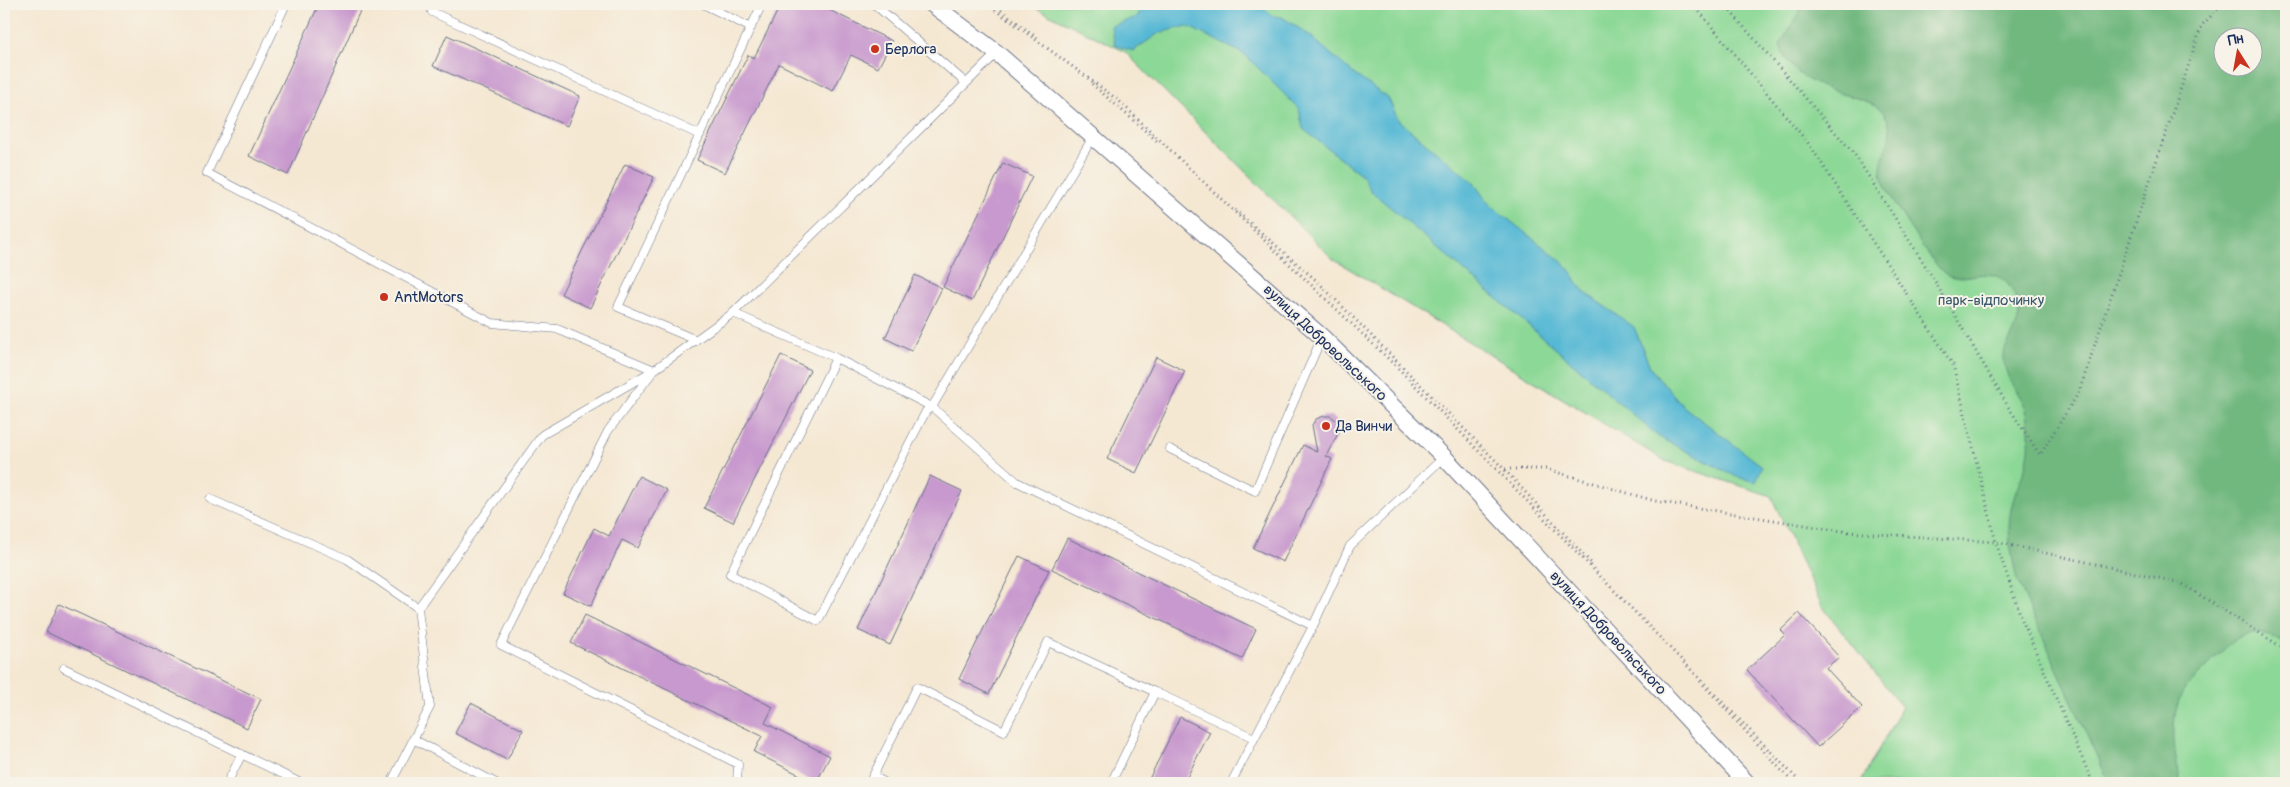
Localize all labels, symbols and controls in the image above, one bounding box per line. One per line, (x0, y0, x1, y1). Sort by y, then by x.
north arrow (2212, 28, 2262, 78)
text: Пн (2226, 30, 2245, 50)
place label: Берлога (885, 40, 937, 59)
marker: Берлога (869, 43, 881, 55)
street label: вулиця Добровольського (1259, 281, 1391, 405)
place label: AntMotors (394, 288, 463, 307)
marker: AntMotors (378, 291, 390, 303)
park label: парк-відпочинку (1938, 291, 2045, 310)
place label: Да Винчи (1335, 417, 1392, 436)
marker: Да Винчи (1320, 420, 1332, 432)
street label: вулиця Добровольського (1546, 567, 1670, 699)

